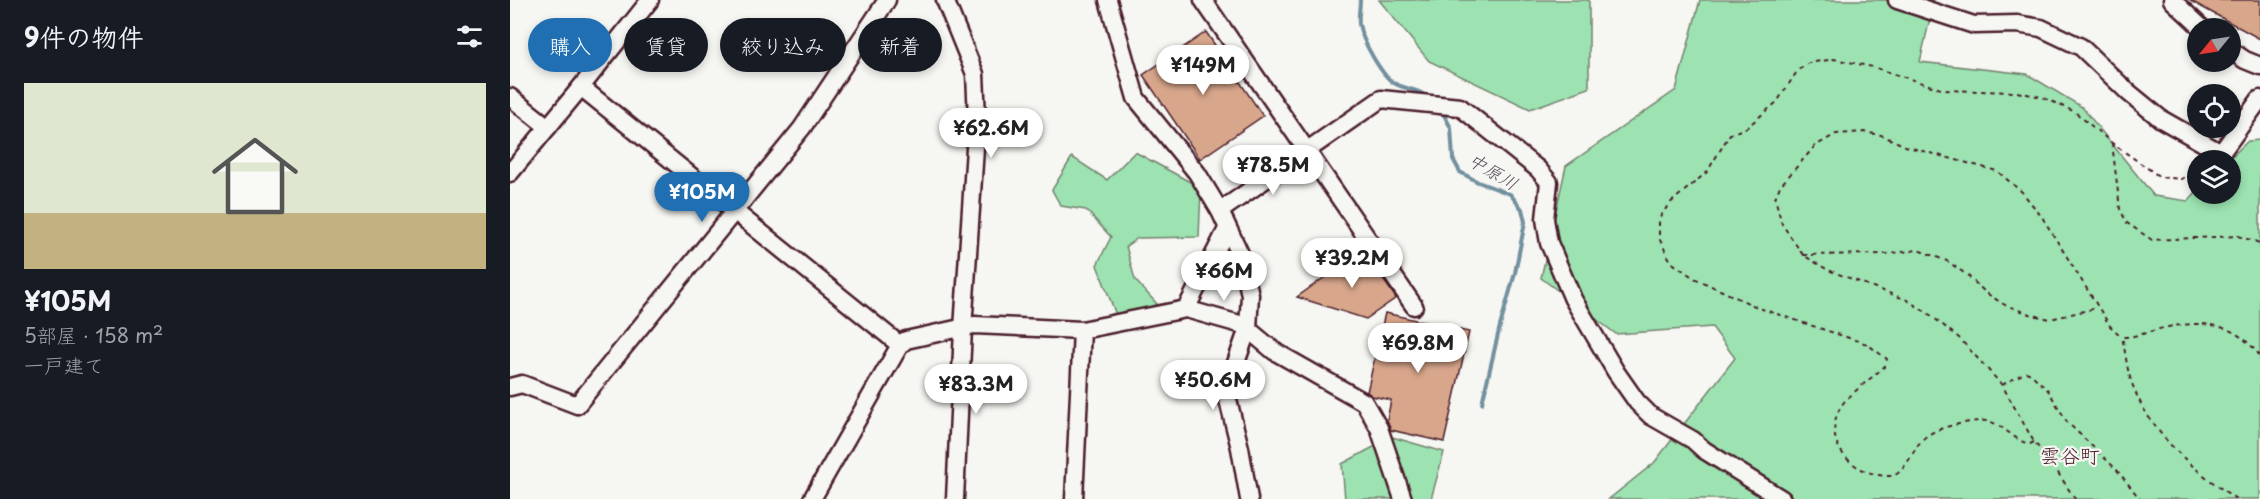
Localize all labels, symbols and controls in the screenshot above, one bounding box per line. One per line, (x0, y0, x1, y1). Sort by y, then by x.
text: 9件の物件 (24, 17, 144, 56)
chip: 購入 (528, 18, 612, 72)
chip: 賃貸 (624, 18, 708, 72)
chip: 絞り込み (720, 18, 846, 72)
chip: 新着 (858, 18, 942, 72)
north arrow (2187, 18, 2241, 72)
map controls (2187, 18, 2241, 204)
icon: filters (453, 20, 486, 53)
pin: ¥149M (1161, 45, 1245, 96)
text: ¥149M (1170, 49, 1236, 79)
button: locate (2187, 84, 2241, 138)
pin: ¥62.6M (942, 108, 1040, 159)
text: ¥62.6M (953, 112, 1029, 142)
icon: home (201, 122, 309, 230)
pin: ¥78.5M (1224, 145, 1322, 196)
water label: 中原川 (1464, 145, 1524, 196)
text: ¥78.5M (1236, 149, 1310, 179)
button: layers (2187, 150, 2241, 204)
pin: ¥105M (660, 172, 744, 223)
text: ¥105M (668, 176, 736, 206)
pin: ¥39.2M (1303, 238, 1401, 289)
text: ¥39.2M (1315, 242, 1389, 272)
pin: ¥66M (1188, 251, 1260, 302)
text: ¥66M (1195, 255, 1253, 285)
text: ¥105M (24, 281, 111, 320)
text: 5部屋 · 158 m² (24, 320, 163, 350)
pin: ¥69.8M (1369, 323, 1467, 374)
text: ¥69.8M (1382, 327, 1454, 357)
text: 一戸建て (24, 350, 104, 380)
pin: ¥50.6M (1164, 360, 1262, 411)
pin: ¥83.3M (927, 364, 1025, 415)
text: ¥50.6M (1174, 364, 1252, 394)
text: ¥83.3M (938, 368, 1014, 398)
district label: 雲谷町 (2040, 440, 2100, 470)

